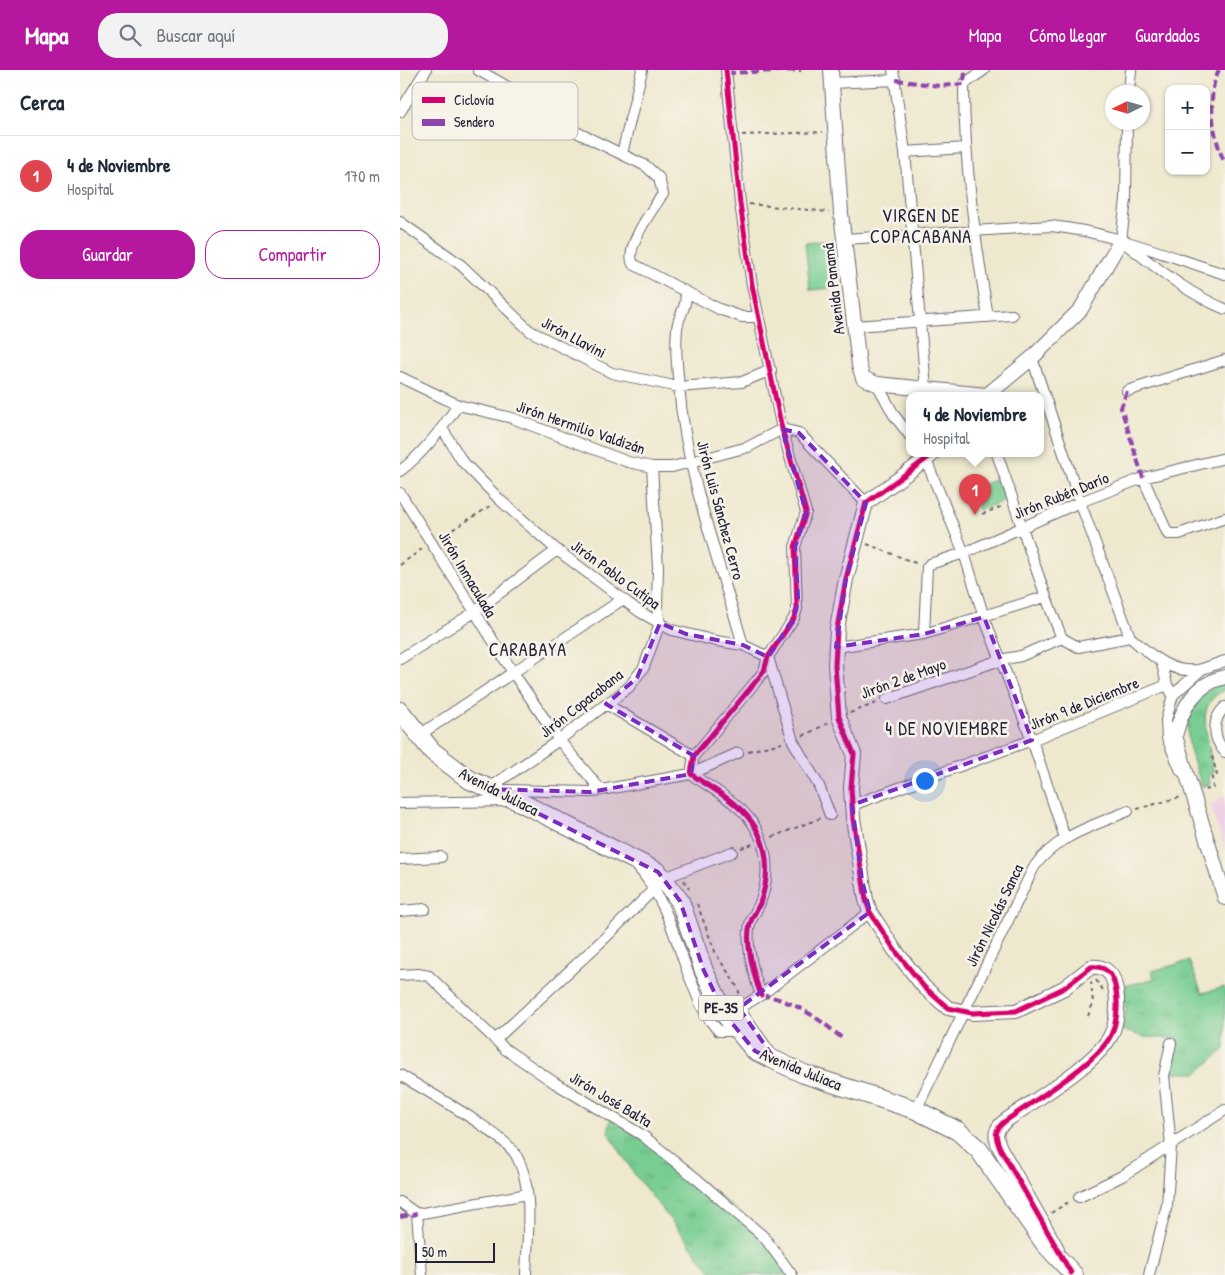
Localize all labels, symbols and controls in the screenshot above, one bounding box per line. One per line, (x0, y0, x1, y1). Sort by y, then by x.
search box (98, 13, 448, 58)
text: Mapa (25, 19, 68, 51)
icon: search (116, 21, 144, 49)
text: Buscar aquí (156, 22, 236, 48)
text: Mapa (969, 23, 1001, 48)
text: Cómo llegar (1029, 23, 1107, 48)
text: Guardados (1135, 23, 1200, 48)
legend (412, 82, 578, 140)
north arrow (1105, 85, 1150, 130)
map controls (1165, 85, 1210, 175)
button: + (1165, 85, 1210, 130)
text: Cerca (20, 88, 64, 117)
text: Ciclovía (454, 90, 494, 109)
text: Sendero (454, 112, 495, 131)
button: − (1165, 130, 1210, 175)
text: 4 de Noviembre (67, 152, 171, 178)
text: 1 (33, 165, 39, 187)
text: 170 m (345, 165, 380, 187)
text: Hospital (67, 178, 114, 200)
district label: VIRGEN DE COPACABANA (870, 203, 972, 249)
button: Guardar (20, 230, 195, 279)
button: Compartir (205, 230, 380, 279)
street label: Avenida Panamá (816, 242, 850, 336)
street label: Jirón Llavini (538, 311, 610, 363)
popup (906, 392, 1044, 457)
street label: Jirón Hermilio Valdizán (514, 395, 648, 459)
text: 4 de Noviembre (923, 401, 1027, 427)
text: Hospital (923, 427, 970, 449)
street label: Jirón Luis Sánchez Cerro (692, 438, 750, 583)
street label: Jirón Rubén Darío (1010, 466, 1112, 524)
pin: 1 (959, 474, 991, 515)
street label: Jirón Inmaculada (434, 527, 502, 621)
street label: Jirón Pablo Cutipa (567, 534, 665, 614)
district label: CARABAYA (489, 637, 567, 662)
street label: Jirón 2 de Mayo (857, 652, 949, 704)
street label: Jirón Copacabana (535, 663, 627, 743)
street label: Jirón 9 de Diciembre (1026, 671, 1143, 735)
district label: 4 DE NOVIEMBRE (885, 716, 1009, 741)
street label: Avenida Juliaca (455, 762, 543, 820)
your location (912, 768, 938, 794)
street label: Jirón Nicolás Sanca (960, 860, 1028, 970)
road number: PE-3S (698, 996, 744, 1020)
street label: Avenida Juliaca (757, 1043, 845, 1095)
street label: Jirón José Balta (566, 1066, 656, 1132)
scale bar (415, 1240, 495, 1263)
text: 50 m (422, 1242, 447, 1261)

